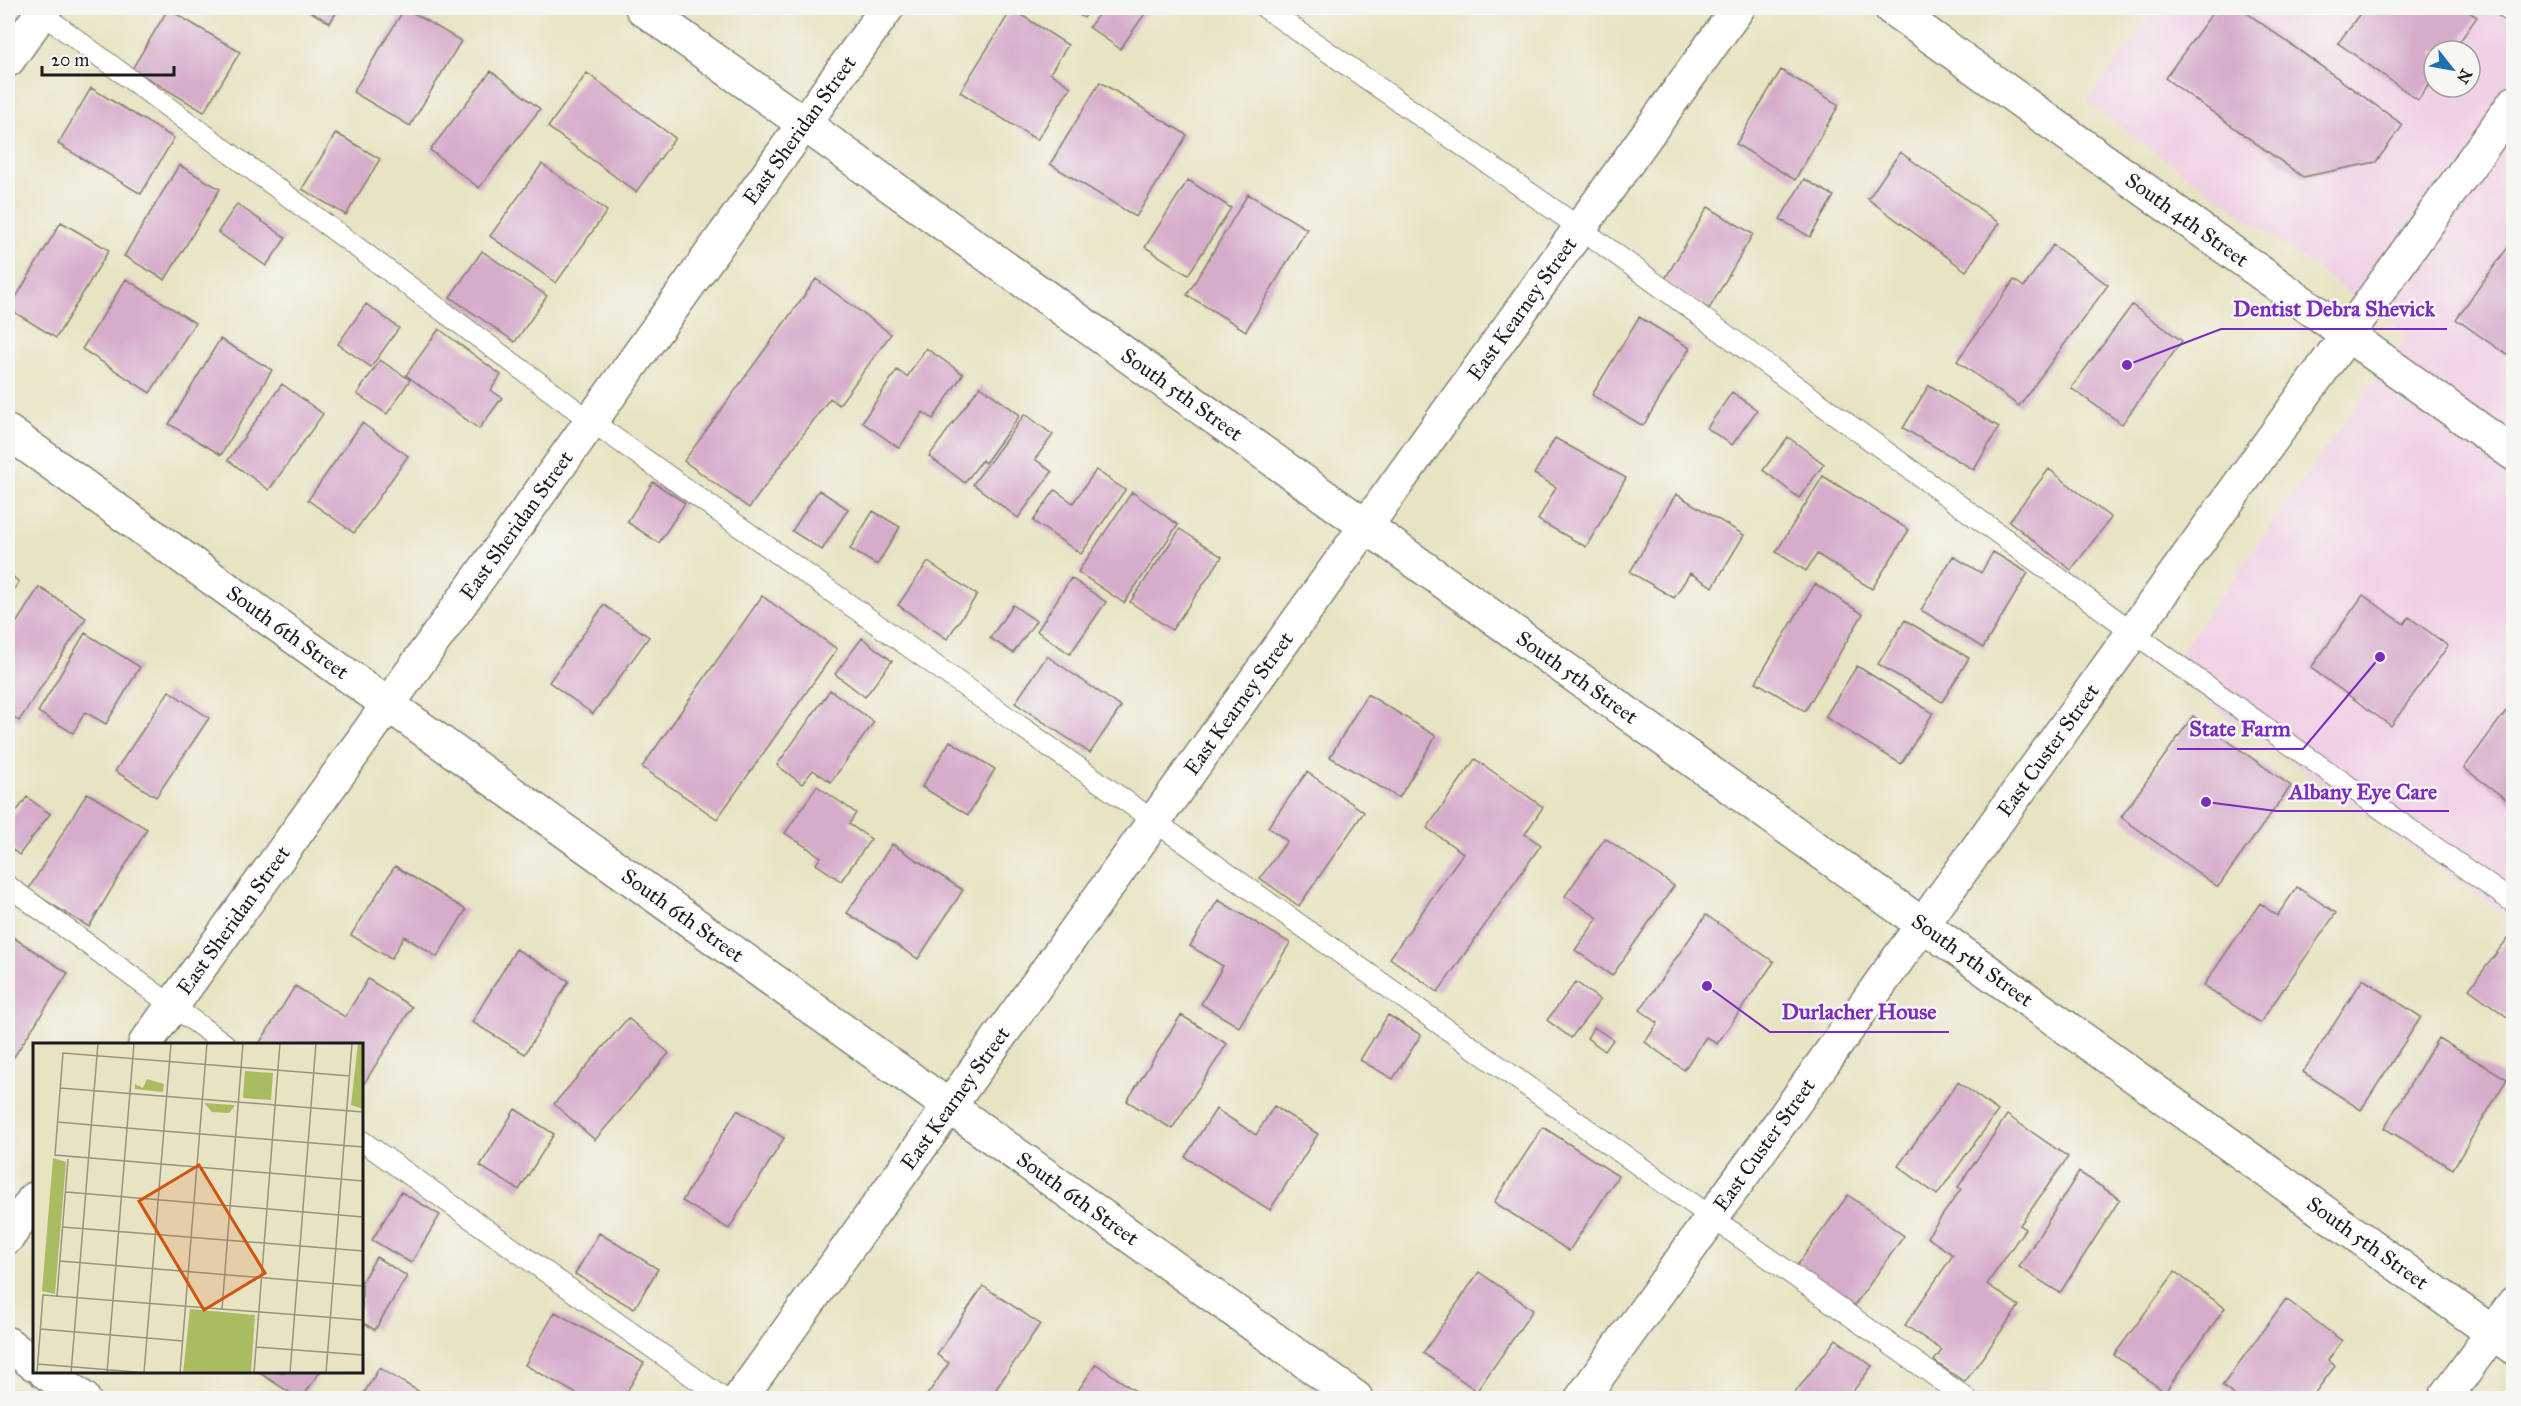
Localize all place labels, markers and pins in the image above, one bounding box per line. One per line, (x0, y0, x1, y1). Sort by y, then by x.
callout: Dentist Debra Shevick (2221, 289, 2447, 329)
callout: State Farm (2177, 709, 2303, 749)
callout: Albany Eye Care (2276, 771, 2449, 811)
callout: Durlacher House (1770, 992, 1949, 1032)

